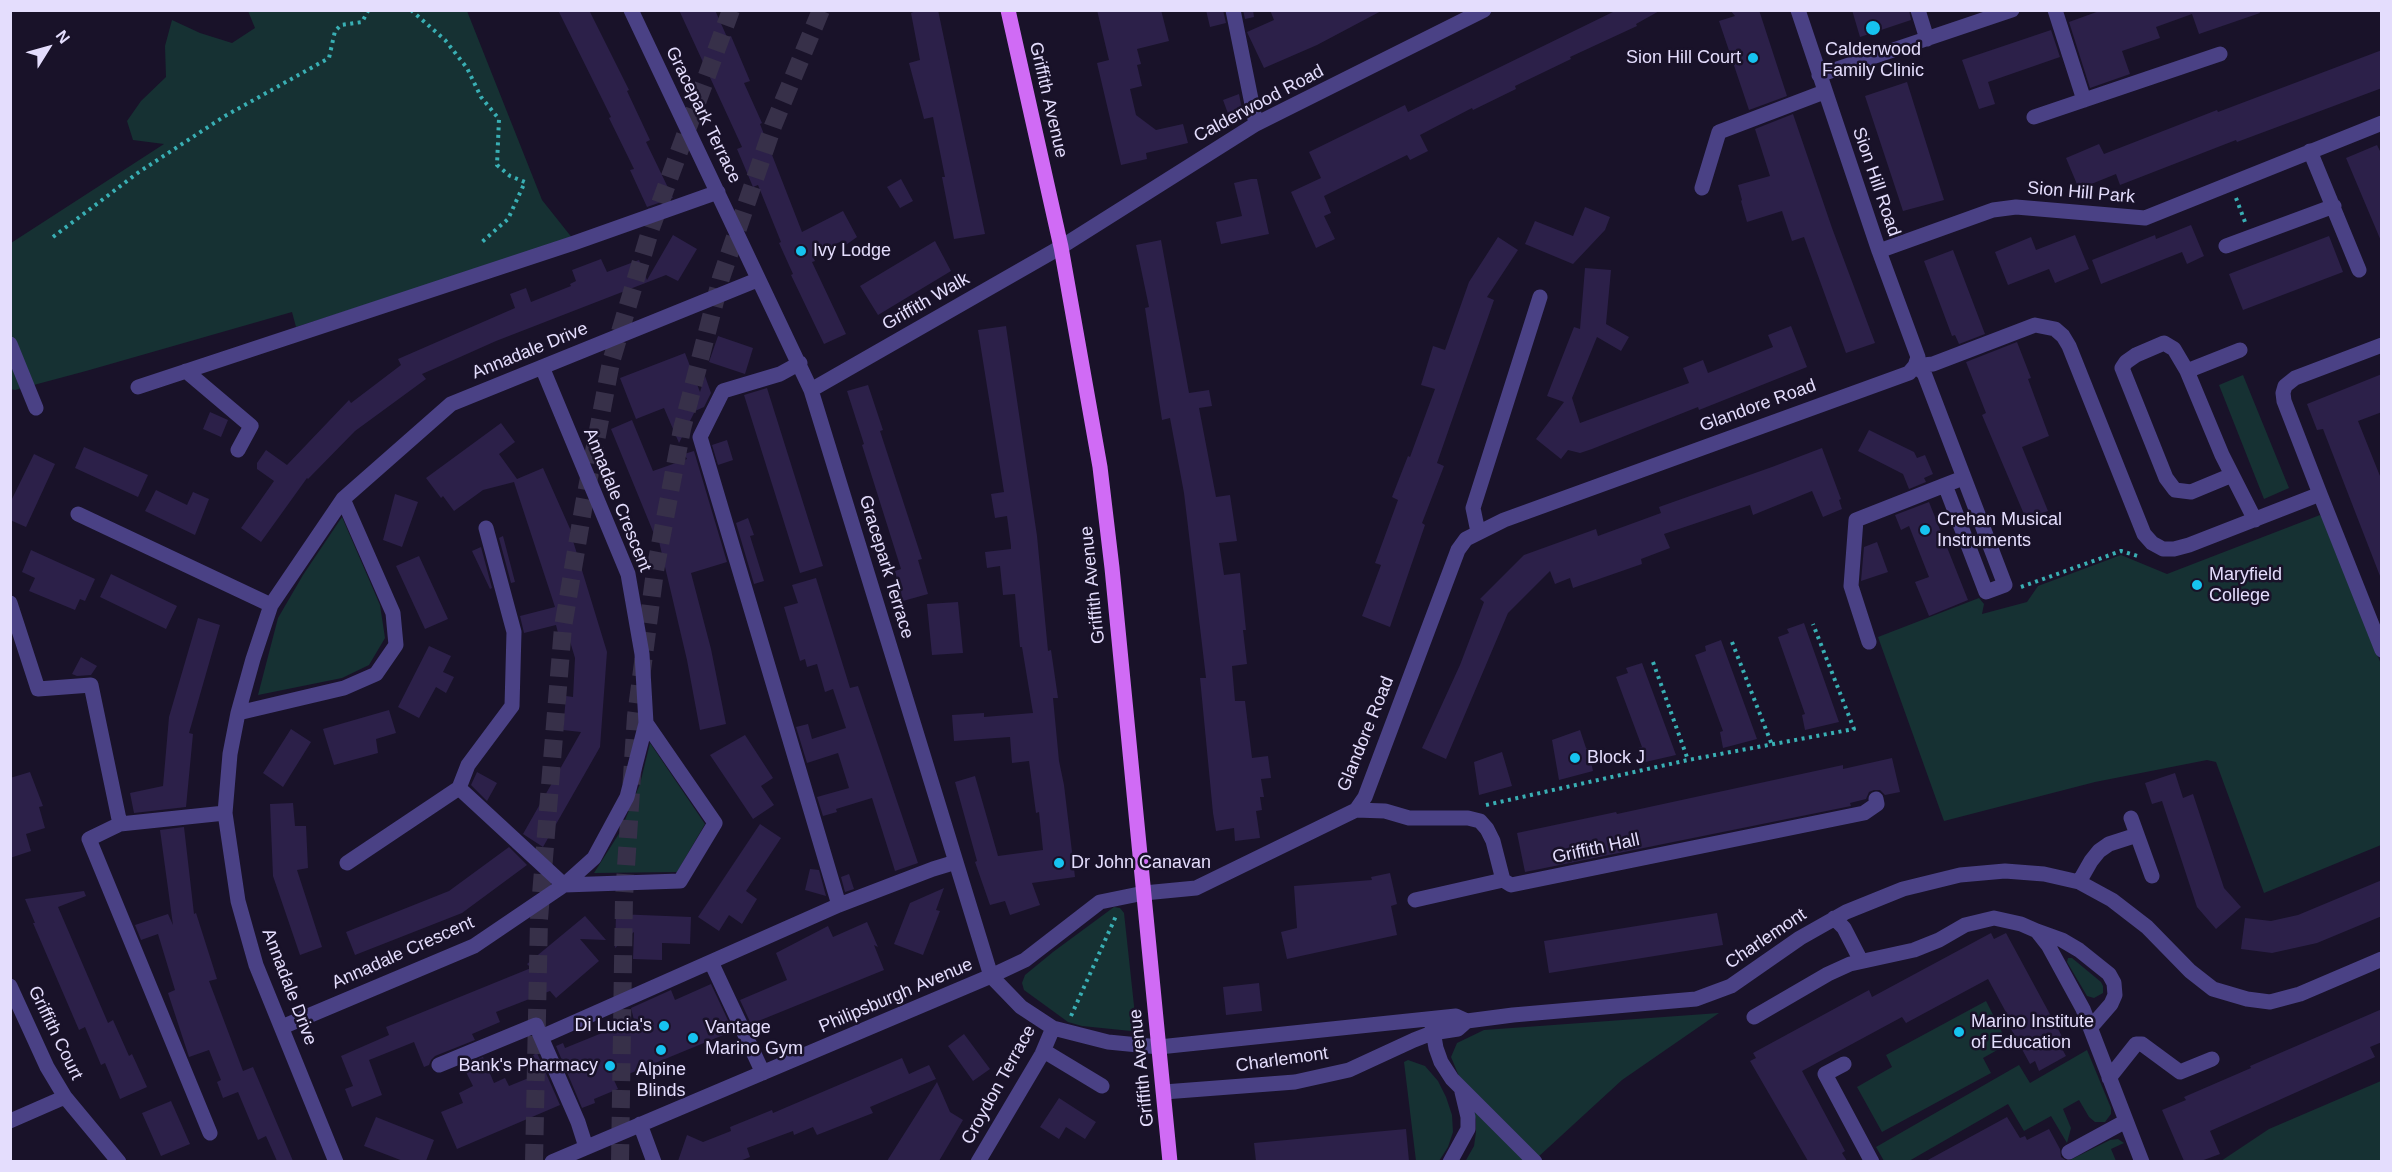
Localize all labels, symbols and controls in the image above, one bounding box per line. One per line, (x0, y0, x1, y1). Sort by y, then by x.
north arrow (18, 18, 78, 78)
marker: Calderwood Family Clinic (1864, 19, 1882, 37)
text: N (53, 27, 73, 47)
place label: Calderwood Family Clinic (1822, 39, 1924, 82)
street label: Griffith Avenue (1024, 40, 1072, 160)
street label: Gracepark Terrace (661, 43, 745, 187)
place label: Sion Hill Court (1626, 47, 1741, 69)
marker: Sion Hill Court (1746, 51, 1760, 65)
street label: Calderwood Road (1190, 61, 1328, 147)
street label: Sion Hill Road (1847, 125, 1905, 239)
street label: Sion Hill Park (2026, 178, 2136, 208)
place label: Ivy Lodge (813, 240, 891, 262)
marker: Ivy Lodge (794, 244, 808, 258)
street label: Griffith Walk (879, 268, 973, 336)
street label: Annadale Drive (469, 318, 591, 384)
street label: Glandore Road (1697, 375, 1819, 437)
street label: Annadale Crescent (578, 425, 656, 575)
street label: Gracepark Terrace (854, 493, 918, 641)
place label: Crehan Musical Instruments (1937, 509, 2062, 552)
marker: Crehan Musical Instruments (1918, 523, 1932, 537)
street label: Griffith Avenue (1076, 525, 1110, 645)
place label: Maryfield College (2209, 564, 2282, 606)
marker: Maryfield College (2190, 578, 2204, 592)
street label: Glandore Road (1333, 673, 1399, 795)
place label: Block J (1587, 747, 1645, 769)
marker: Block J (1568, 751, 1582, 765)
street label: Griffith Hall (1550, 829, 1642, 869)
place label: Dr John Canavan (1071, 852, 1211, 874)
marker: Dr John Canavan (1052, 856, 1066, 870)
street label: Charlemont (1721, 904, 1811, 974)
street label: Annadale Crescent (329, 912, 477, 994)
street label: Annadale Drive (257, 926, 321, 1048)
street label: Philipsburgh Avenue (816, 954, 976, 1038)
street label: Griffith Court (23, 983, 87, 1083)
street label: Griffith Avenue (1125, 1008, 1159, 1128)
place label: Marino Institute of Education (1971, 1011, 2094, 1054)
place label: Di Lucia's (575, 1015, 652, 1037)
place label: Vantage Marino Gym (705, 1017, 803, 1060)
marker: Di Lucia's (657, 1019, 671, 1033)
street label: Croydon Terrace (957, 1022, 1041, 1148)
marker: Marino Institute of Education (1952, 1025, 1966, 1039)
marker: Vantage Marino Gym (686, 1031, 700, 1045)
marker: Alpine Blinds (654, 1043, 668, 1057)
street label: Charlemont (1234, 1043, 1330, 1077)
place label: Bank's Pharmacy (459, 1055, 598, 1077)
marker: Bank's Pharmacy (603, 1059, 617, 1073)
place label: Alpine Blinds (636, 1059, 686, 1102)

